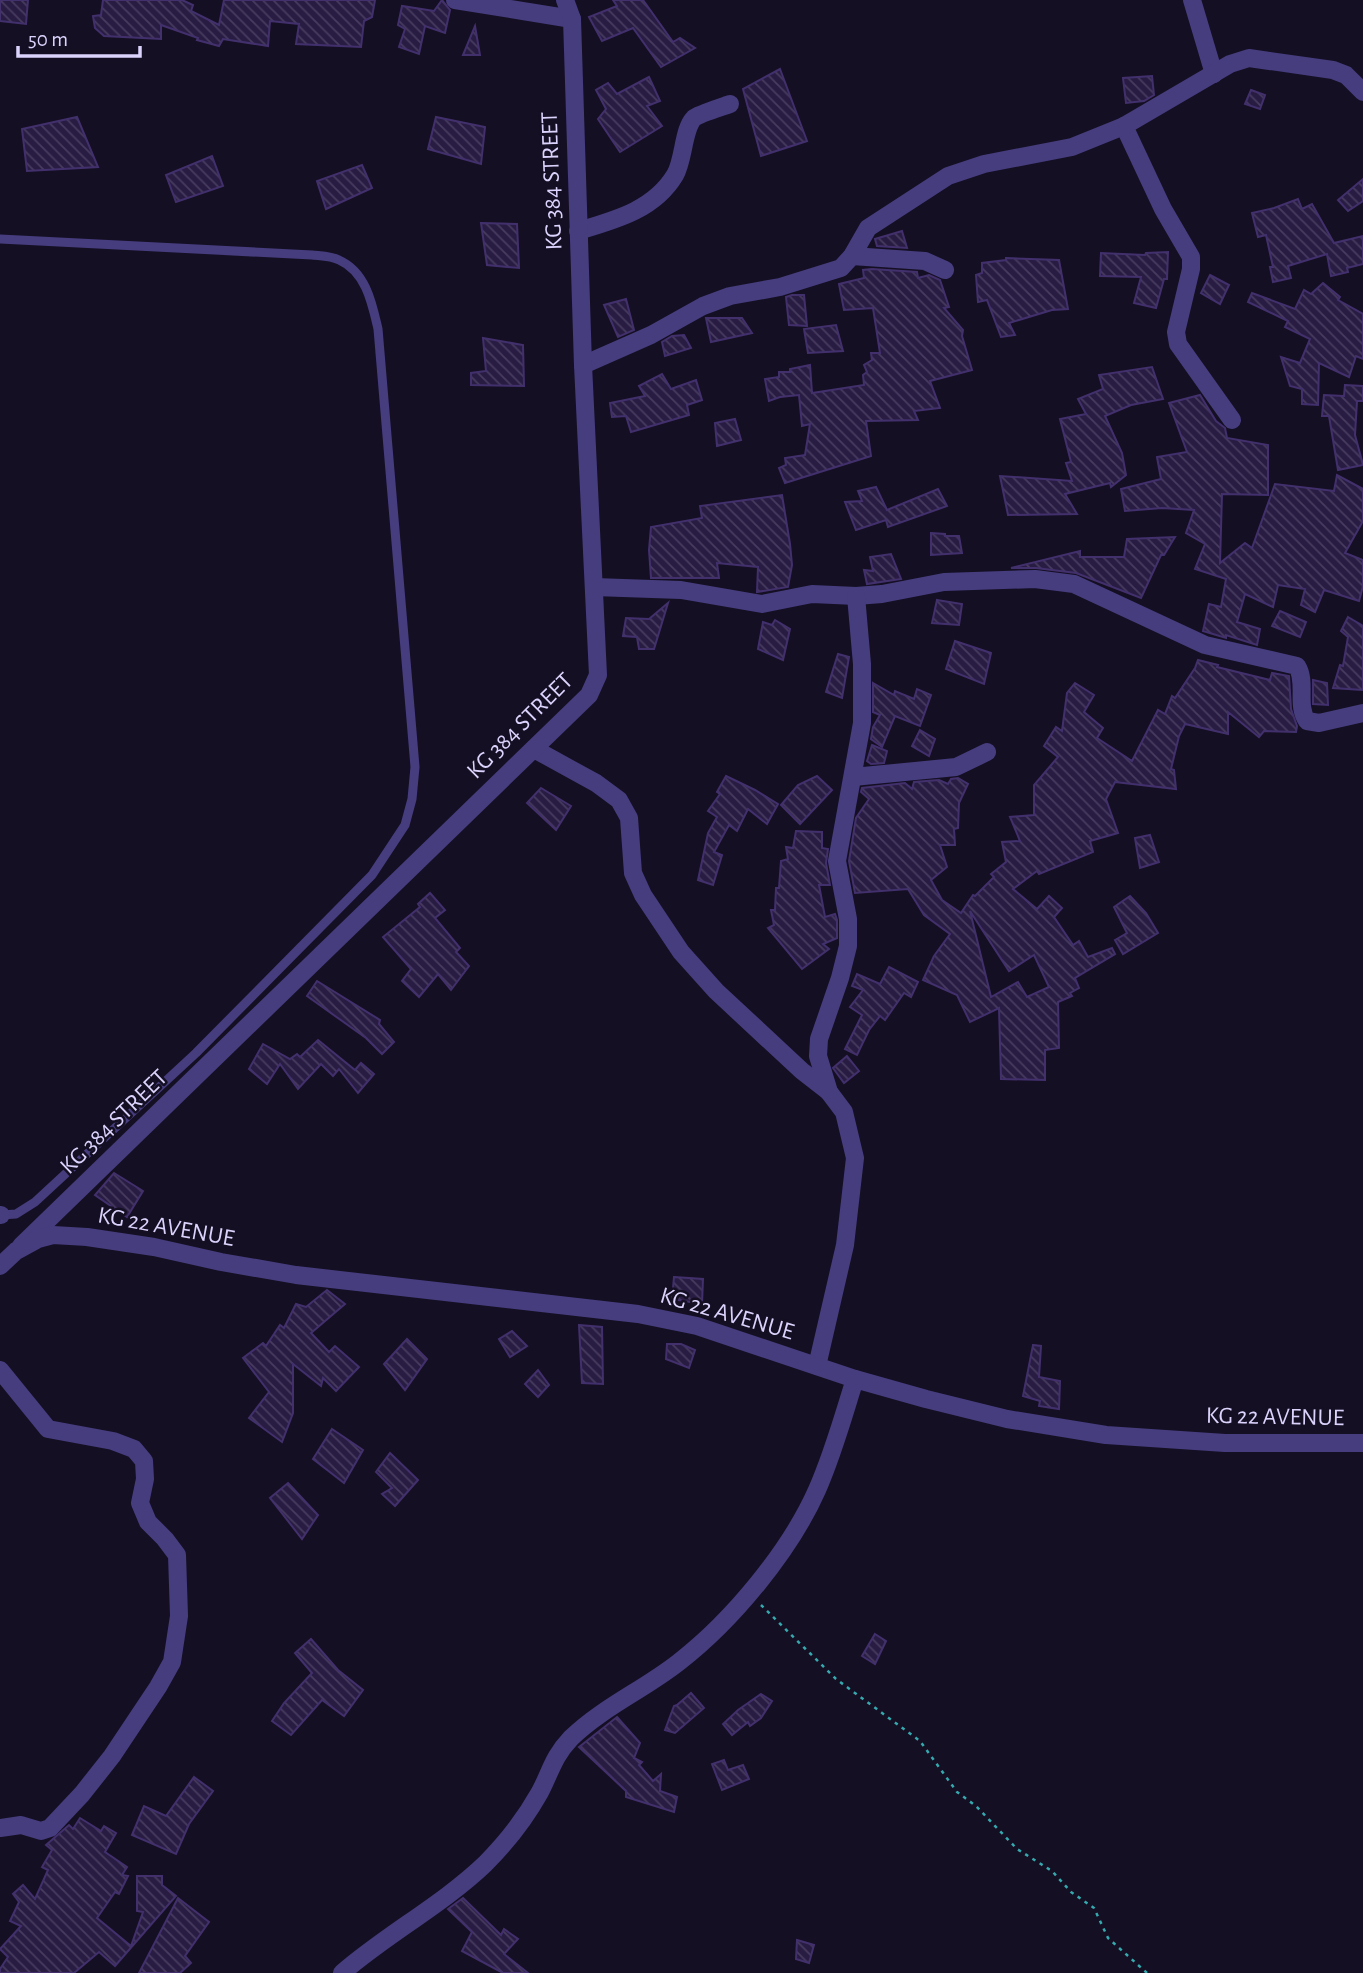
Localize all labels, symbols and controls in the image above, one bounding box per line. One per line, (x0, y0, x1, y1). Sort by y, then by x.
scale bar (18, 14, 140, 58)
text: 50 m (28, 29, 68, 50)
street label: KG 384 STREET (538, 111, 566, 251)
street label: KG 384 STREET (462, 668, 578, 784)
street label: KG 384 STREET (56, 1065, 172, 1179)
street label: KG 22 AVENUE (96, 1203, 237, 1251)
street label: KG 22 AVENUE (657, 1283, 797, 1345)
street label: KG 22 AVENUE (1206, 1404, 1345, 1430)

